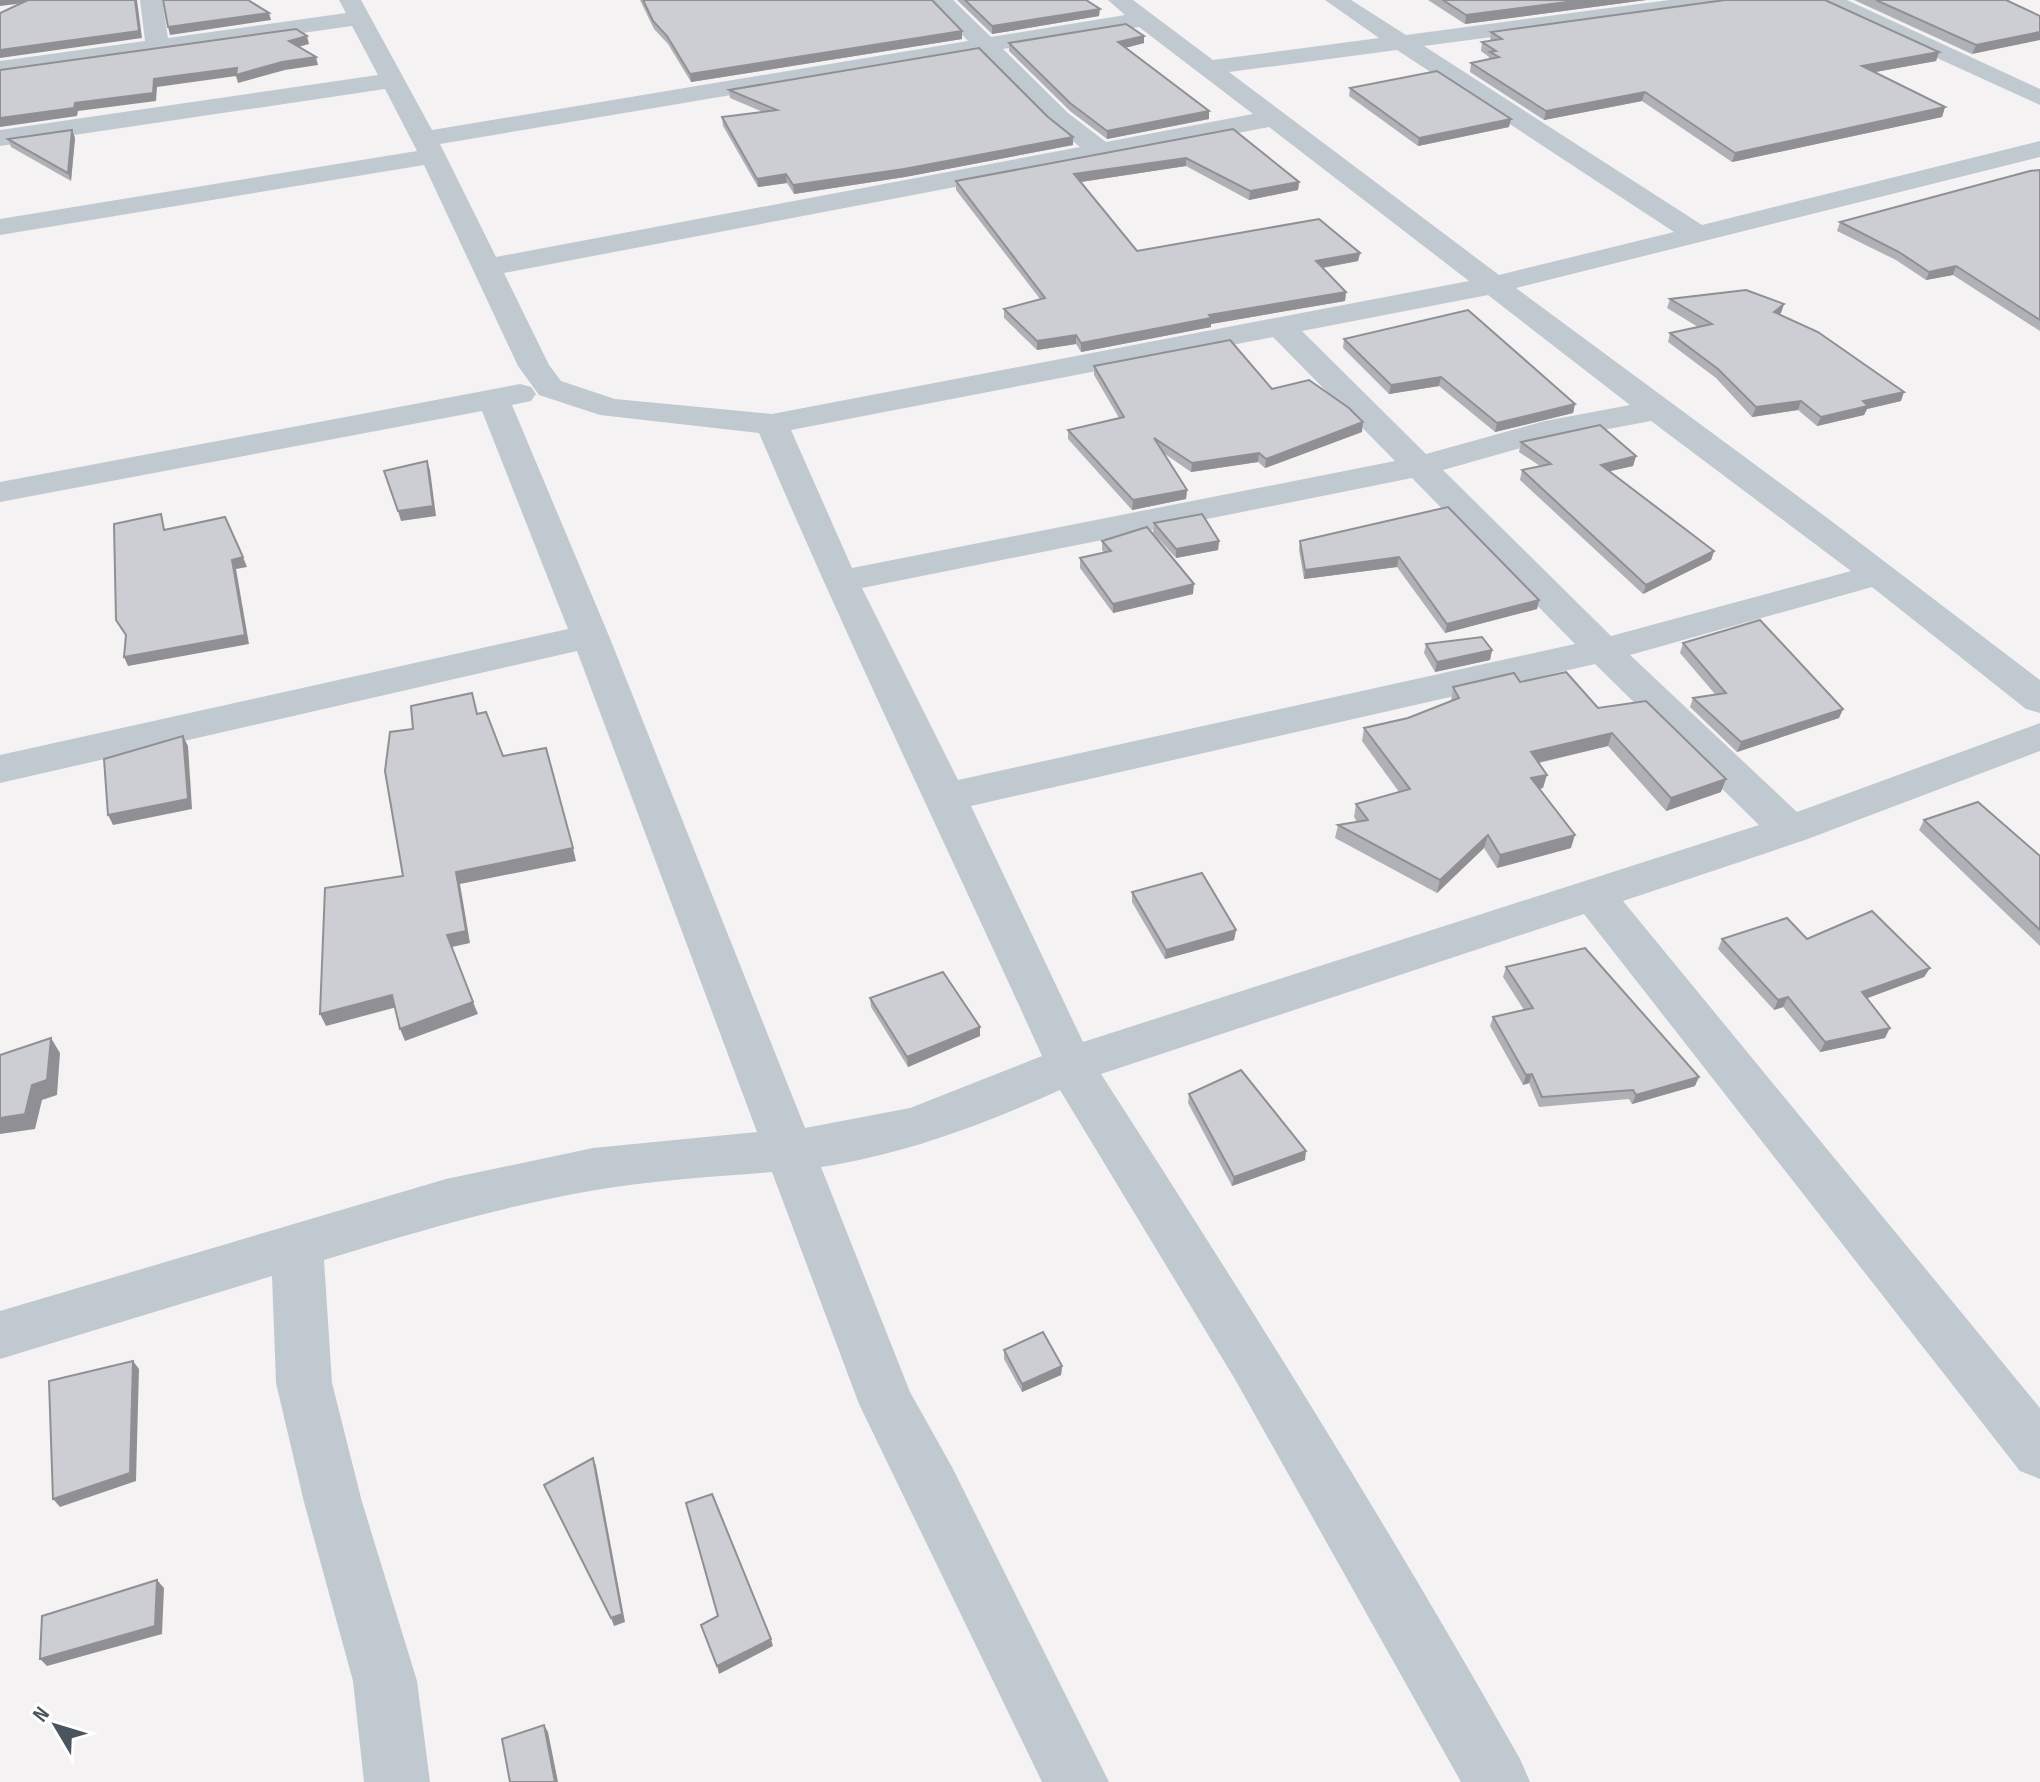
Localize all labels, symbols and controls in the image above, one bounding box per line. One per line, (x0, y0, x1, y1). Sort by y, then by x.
north arrow (16, 1686, 96, 1766)
text: N (27, 1702, 56, 1728)

